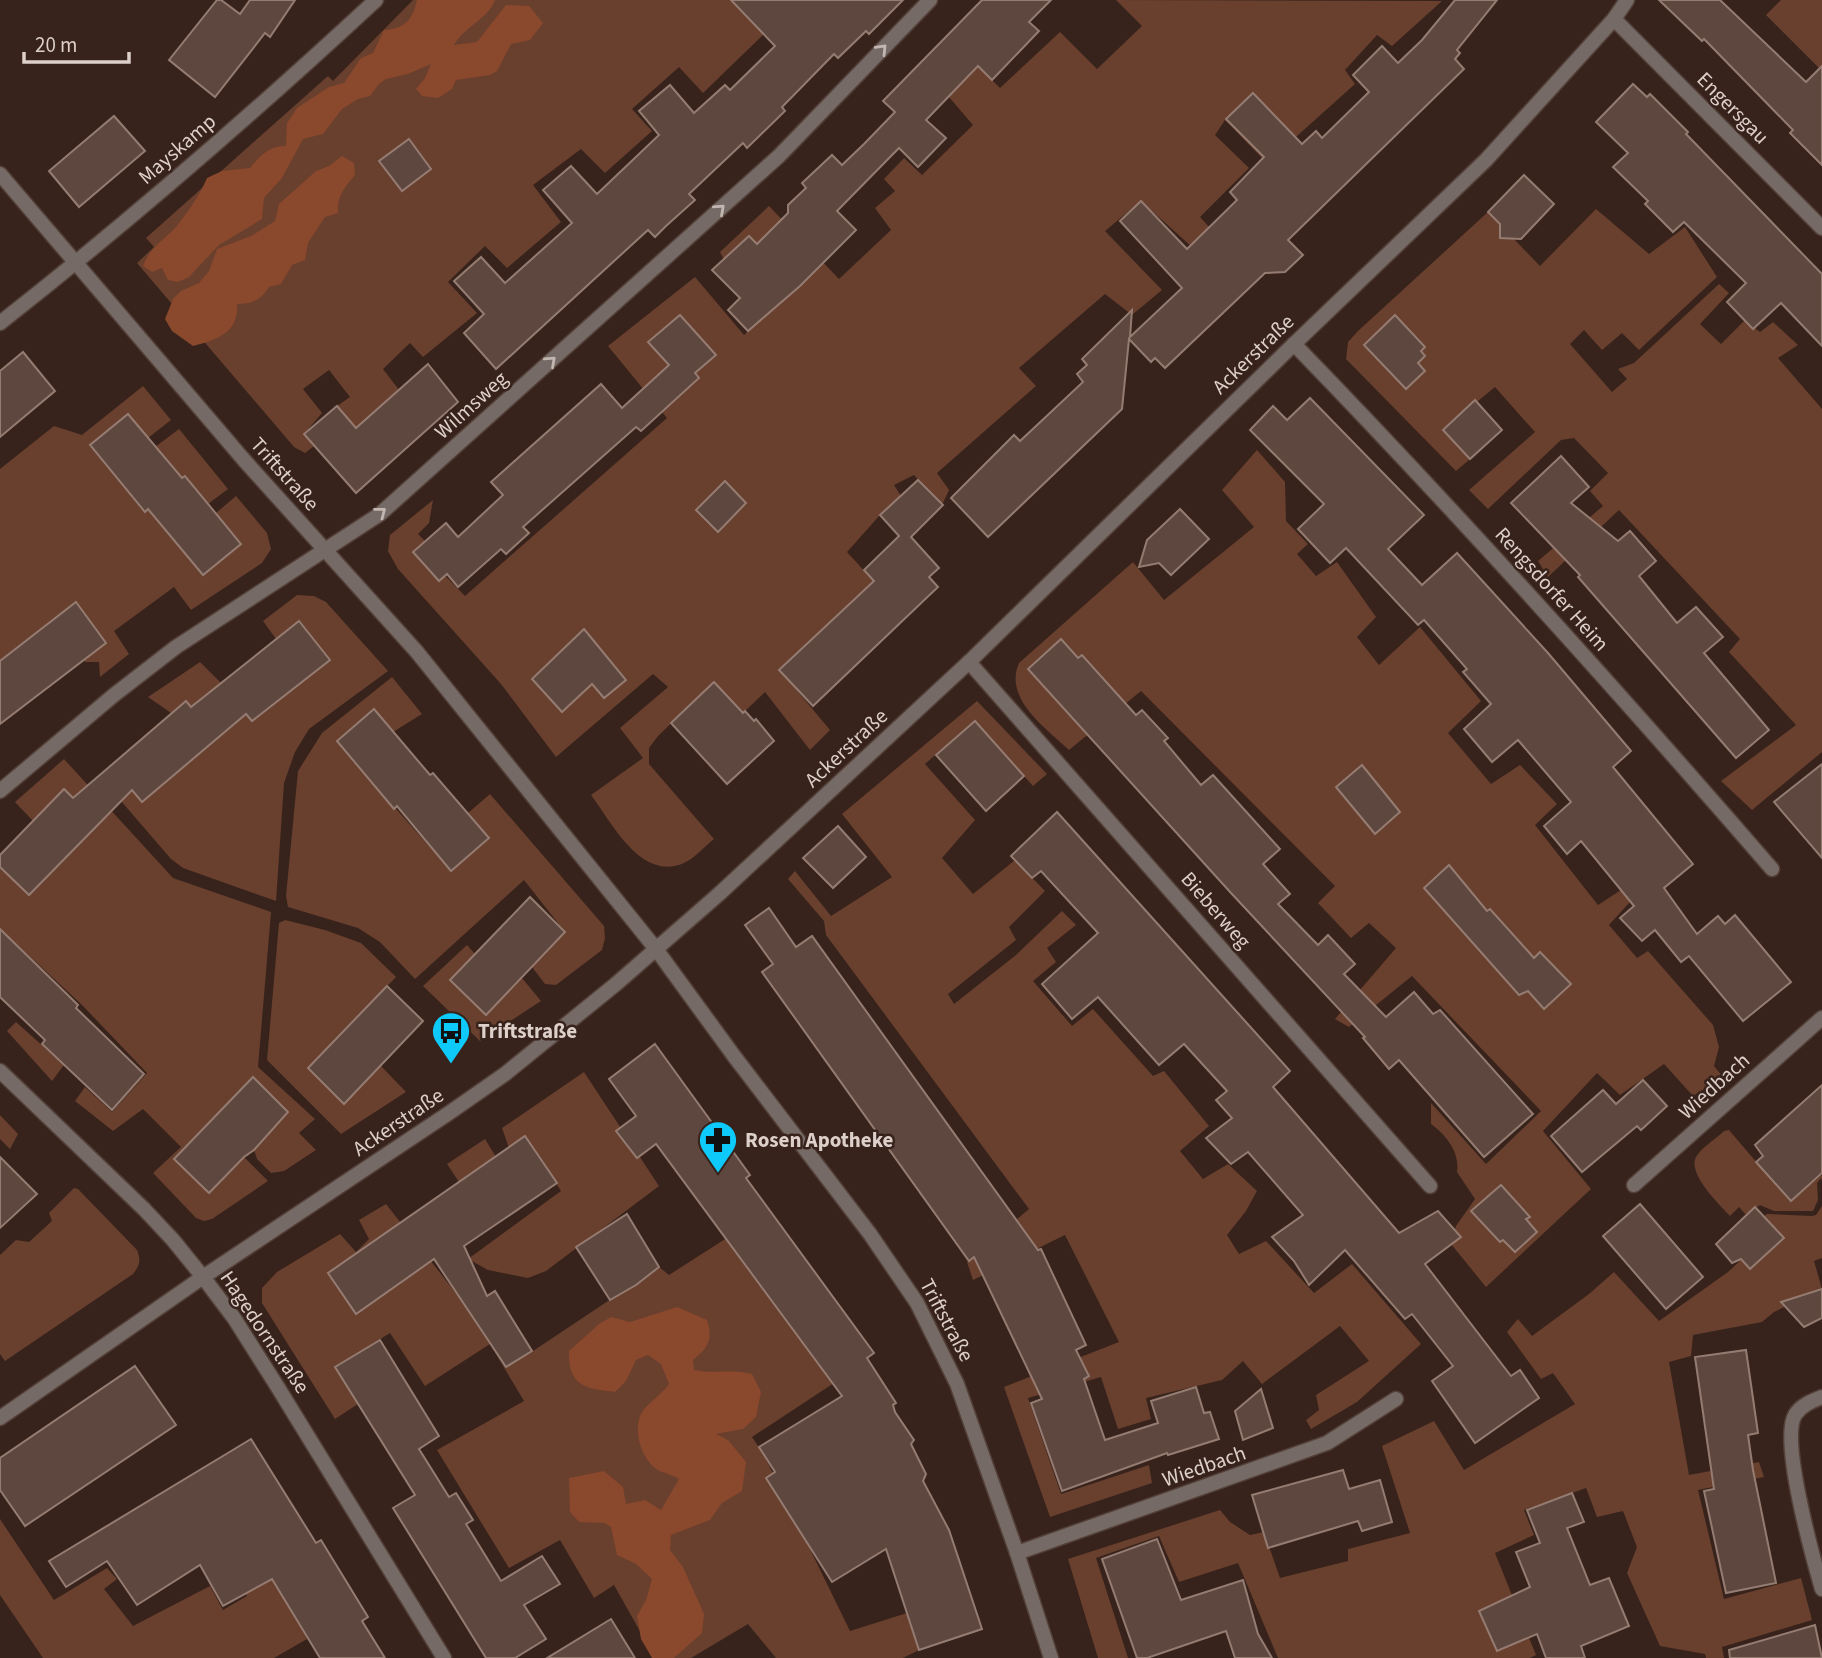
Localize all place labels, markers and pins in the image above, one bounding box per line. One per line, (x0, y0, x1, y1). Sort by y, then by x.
bus stop icon: Triftstraße (430, 1010, 472, 1065)
place label: Triftstraße (478, 1016, 577, 1046)
pharmacy icon: Rosen Apotheke (697, 1119, 739, 1174)
place label: Rosen Apotheke (745, 1125, 894, 1155)

